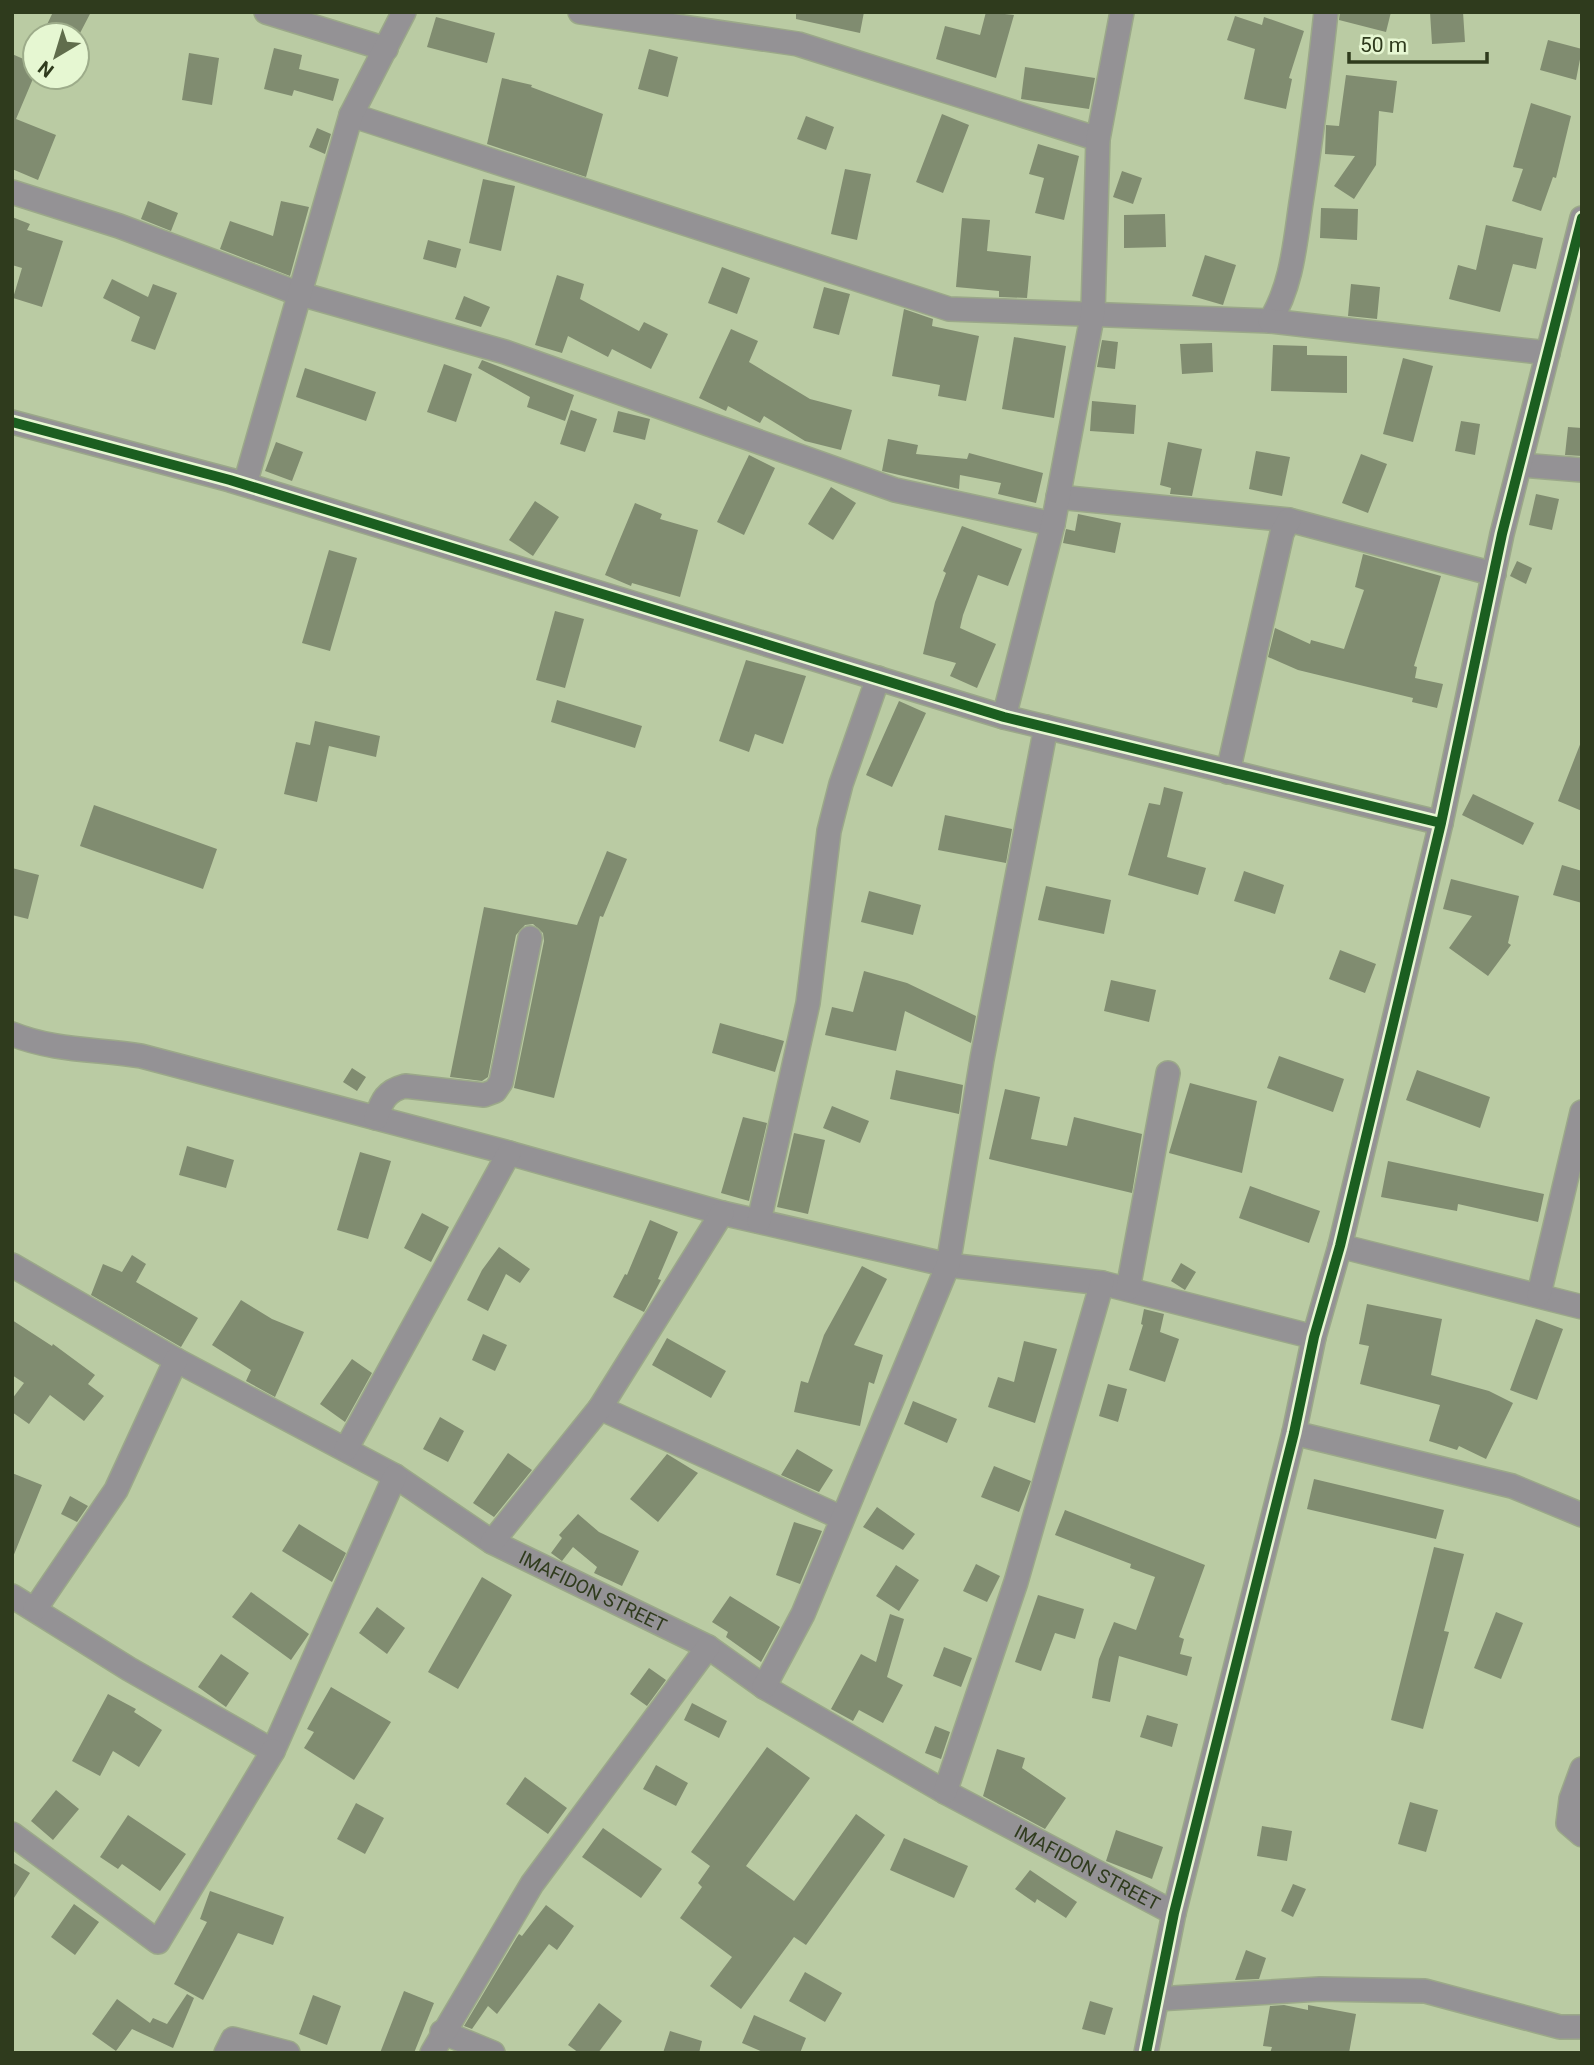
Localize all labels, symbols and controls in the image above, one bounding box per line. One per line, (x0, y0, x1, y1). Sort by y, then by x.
north arrow (21, 21, 91, 91)
scale bar (1349, 21, 1487, 65)
text: 50 m (1360, 33, 1407, 57)
text: N (33, 56, 58, 82)
street label: IMAFIDON STREET (515, 1545, 671, 1637)
street label: IMAFIDON STREET (1011, 1819, 1164, 1915)

